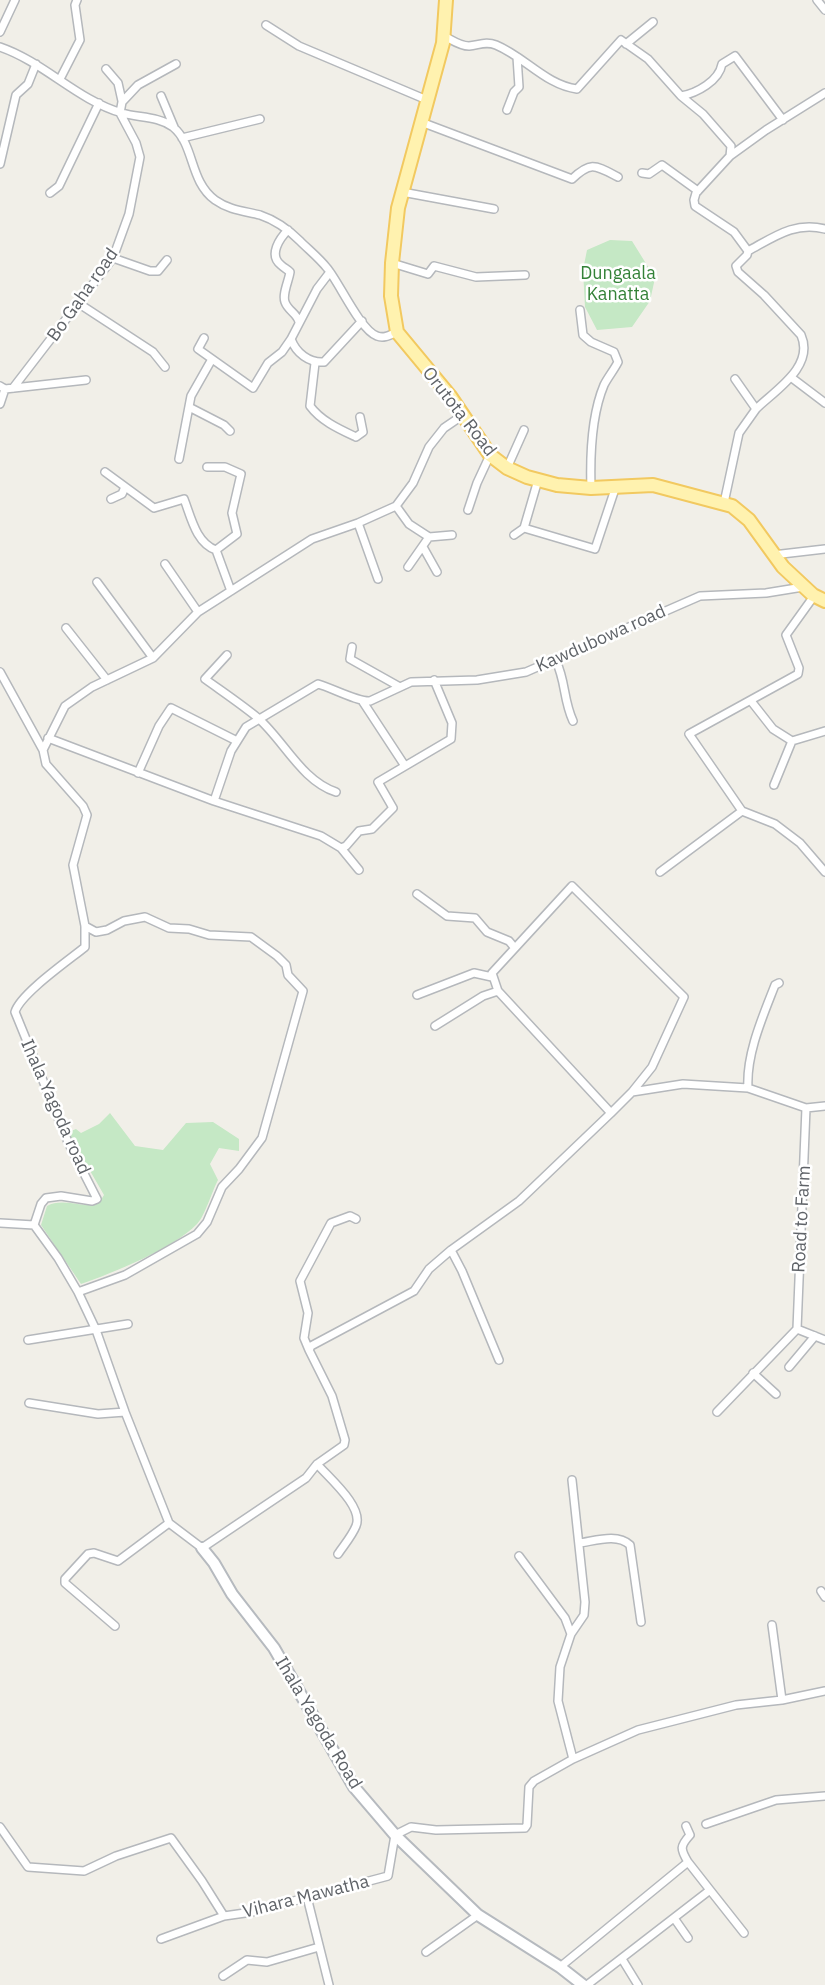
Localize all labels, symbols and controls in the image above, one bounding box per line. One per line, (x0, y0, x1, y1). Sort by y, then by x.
street label: Bo Gaha road (43, 244, 123, 346)
park label: Dungaala Kanatta (580, 263, 656, 306)
street label: Orutota Road (417, 363, 501, 461)
street label: Kawdubowa road (533, 601, 669, 677)
street label: Ihala Yagoda road (16, 1036, 94, 1178)
street label: Road to Farm (788, 1165, 816, 1273)
street label: Ihala Yagoda Road (270, 1653, 366, 1793)
street label: Vihara Mawatha (241, 1871, 371, 1923)

